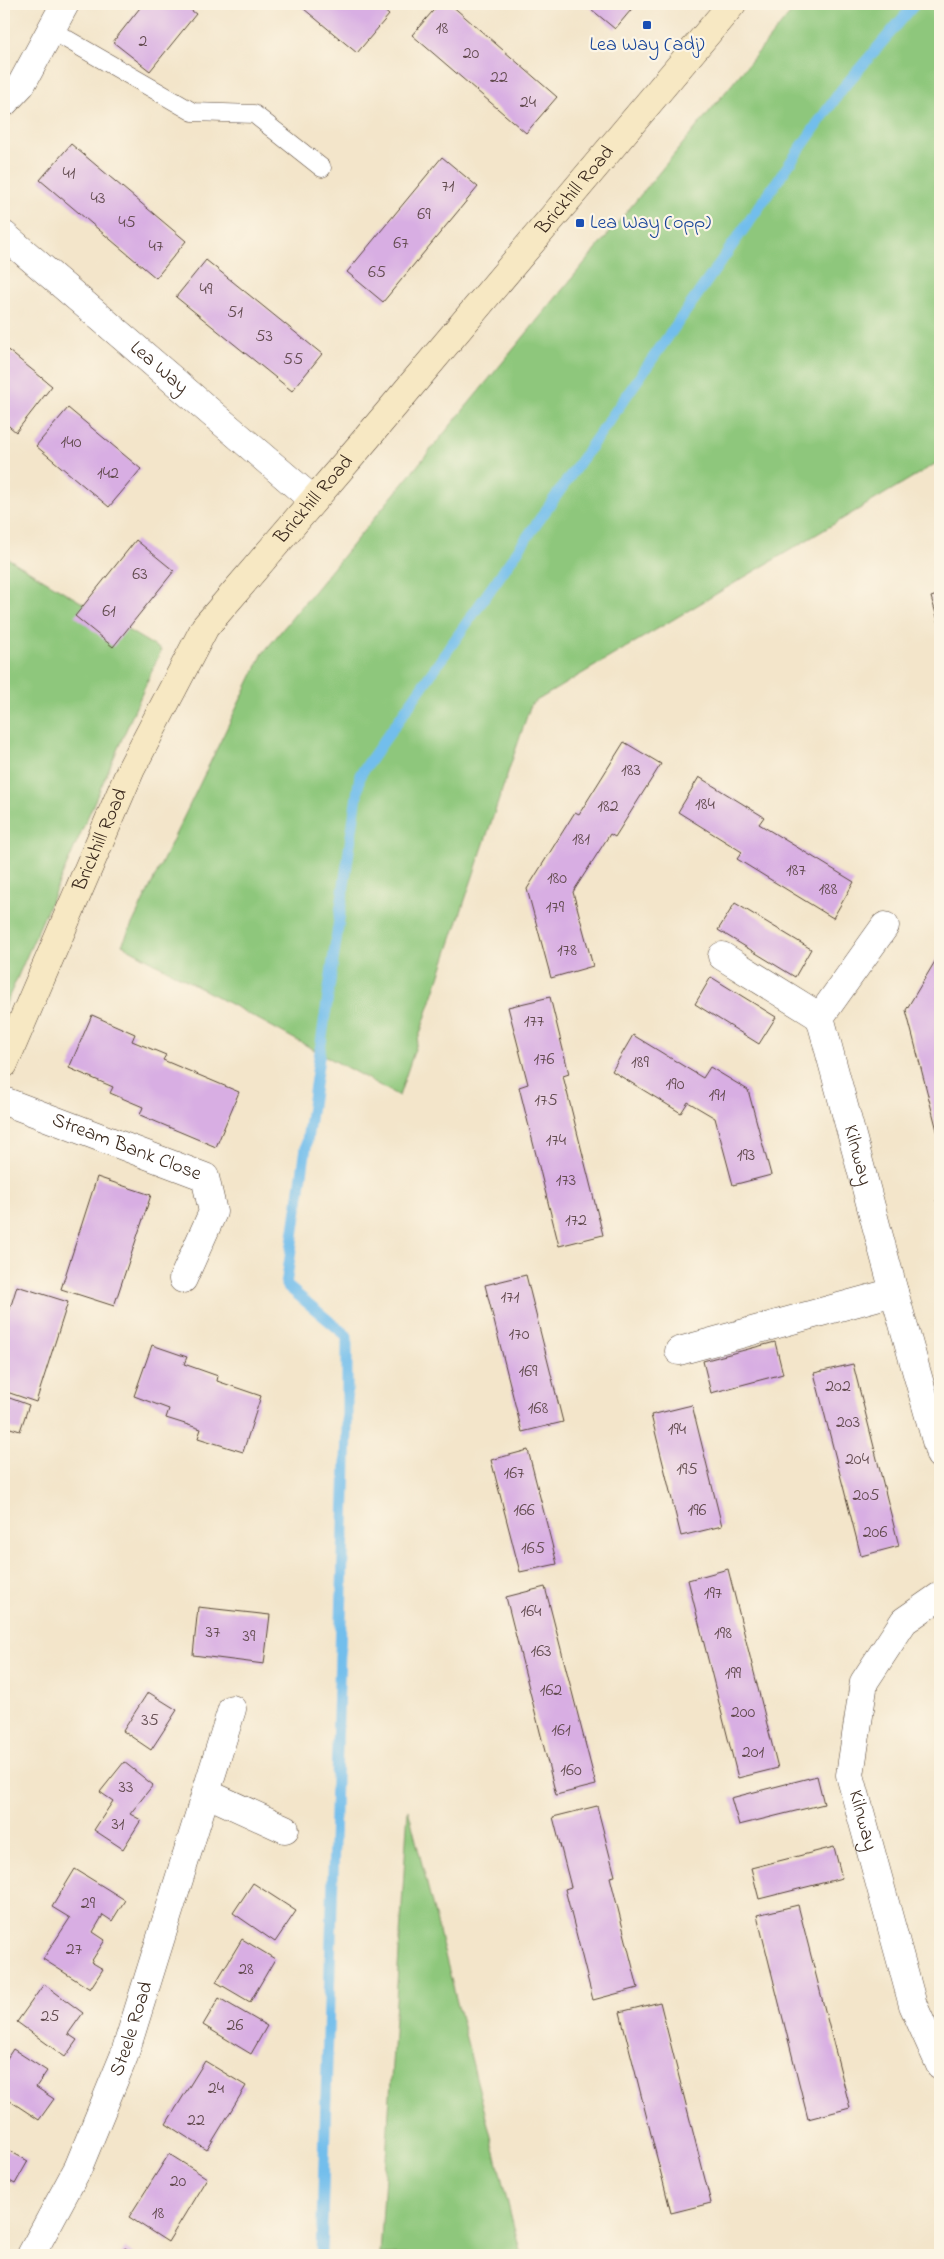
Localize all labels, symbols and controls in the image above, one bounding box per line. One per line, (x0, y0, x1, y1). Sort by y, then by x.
house number: 18 (436, 16, 448, 42)
marker: Lea Way (adj) (641, 19, 653, 31)
house number: 2 (139, 29, 148, 55)
place label: Lea Way (adj) (590, 31, 705, 60)
house number: 20 (463, 41, 480, 67)
house number: 22 (490, 65, 508, 91)
house number: 24 (520, 90, 537, 116)
street label: Brickhill Road (528, 139, 622, 242)
house number: 41 (62, 161, 76, 187)
house number: 71 (441, 174, 455, 200)
house number: 43 (91, 186, 105, 212)
house number: 69 (417, 202, 431, 228)
place label: Lea Way (opp) (590, 209, 711, 238)
house number: 45 (118, 210, 136, 236)
marker: Lea Way (opp) (574, 217, 586, 229)
house number: 67 (393, 231, 409, 257)
house number: 47 (149, 234, 164, 260)
house number: 65 (368, 260, 386, 286)
house number: 49 (200, 277, 213, 303)
house number: 51 (227, 300, 243, 326)
house number: 53 (255, 324, 273, 350)
street label: Lea Way (123, 334, 195, 401)
house number: 55 (283, 347, 303, 373)
house number: 140 (61, 430, 82, 456)
street label: Brickhill Road (267, 449, 361, 551)
house number: 142 (97, 461, 119, 487)
house number: 63 (132, 562, 148, 588)
house number: 61 (102, 599, 116, 625)
house number: 183 (621, 758, 641, 784)
street label: Brickhill Road (65, 784, 135, 897)
house number: 184 (695, 792, 716, 818)
house number: 182 (597, 794, 619, 820)
house number: 181 (572, 827, 590, 853)
house number: 187 (786, 858, 807, 884)
house number: 180 (547, 866, 567, 892)
house number: 188 (818, 877, 838, 903)
house number: 179 (546, 895, 565, 921)
house number: 178 (557, 938, 577, 964)
house number: 177 (524, 1009, 545, 1035)
house number: 176 (533, 1047, 555, 1073)
house number: 189 (631, 1050, 650, 1076)
house number: 190 (666, 1072, 685, 1098)
house number: 191 (709, 1083, 726, 1109)
house number: 175 (534, 1088, 558, 1114)
street label: Stream Bank Close (48, 1106, 206, 1189)
street label: Kilnway (835, 1122, 879, 1189)
house number: 174 (546, 1128, 567, 1154)
house number: 193 (737, 1143, 755, 1169)
house number: 173 (556, 1168, 576, 1194)
house number: 172 (565, 1208, 587, 1234)
house number: 171 (501, 1285, 520, 1311)
house number: 170 (509, 1322, 530, 1348)
house number: 169 (518, 1359, 538, 1385)
house number: 202 (825, 1374, 851, 1400)
house number: 168 (528, 1396, 548, 1422)
house number: 203 (836, 1410, 860, 1436)
house number: 194 (668, 1417, 687, 1443)
house number: 204 (845, 1447, 870, 1473)
house number: 195 (676, 1457, 698, 1483)
house number: 167 (503, 1461, 525, 1487)
house number: 205 (852, 1483, 880, 1509)
house number: 166 (513, 1498, 535, 1524)
house number: 196 (687, 1498, 707, 1524)
house number: 206 (863, 1520, 887, 1546)
house number: 165 (521, 1536, 545, 1562)
house number: 197 (704, 1581, 723, 1607)
house number: 164 (520, 1599, 542, 1625)
house number: 37 (206, 1620, 221, 1646)
house number: 198 (714, 1621, 732, 1647)
house number: 39 (243, 1624, 256, 1650)
house number: 163 (530, 1639, 552, 1665)
house number: 199 (725, 1661, 742, 1687)
house number: 162 (540, 1678, 562, 1704)
house number: 200 (731, 1700, 755, 1726)
house number: 35 (141, 1708, 159, 1734)
house number: 161 (551, 1718, 571, 1744)
house number: 201 (742, 1740, 764, 1766)
house number: 160 (560, 1758, 582, 1784)
house number: 33 (119, 1775, 133, 1801)
street label: Kilnway (840, 1787, 885, 1854)
house number: 31 (111, 1812, 125, 1838)
house number: 29 (81, 1891, 96, 1917)
house number: 27 (66, 1937, 83, 1963)
house number: 28 (238, 1957, 254, 1983)
street label: Steele Road (103, 1978, 161, 2081)
house number: 25 (40, 2004, 60, 2030)
house number: 26 (227, 2013, 244, 2039)
house number: 24 (208, 2076, 225, 2102)
house number: 22 (187, 2108, 205, 2134)
house number: 20 (170, 2169, 187, 2195)
house number: 18 (152, 2201, 164, 2227)

